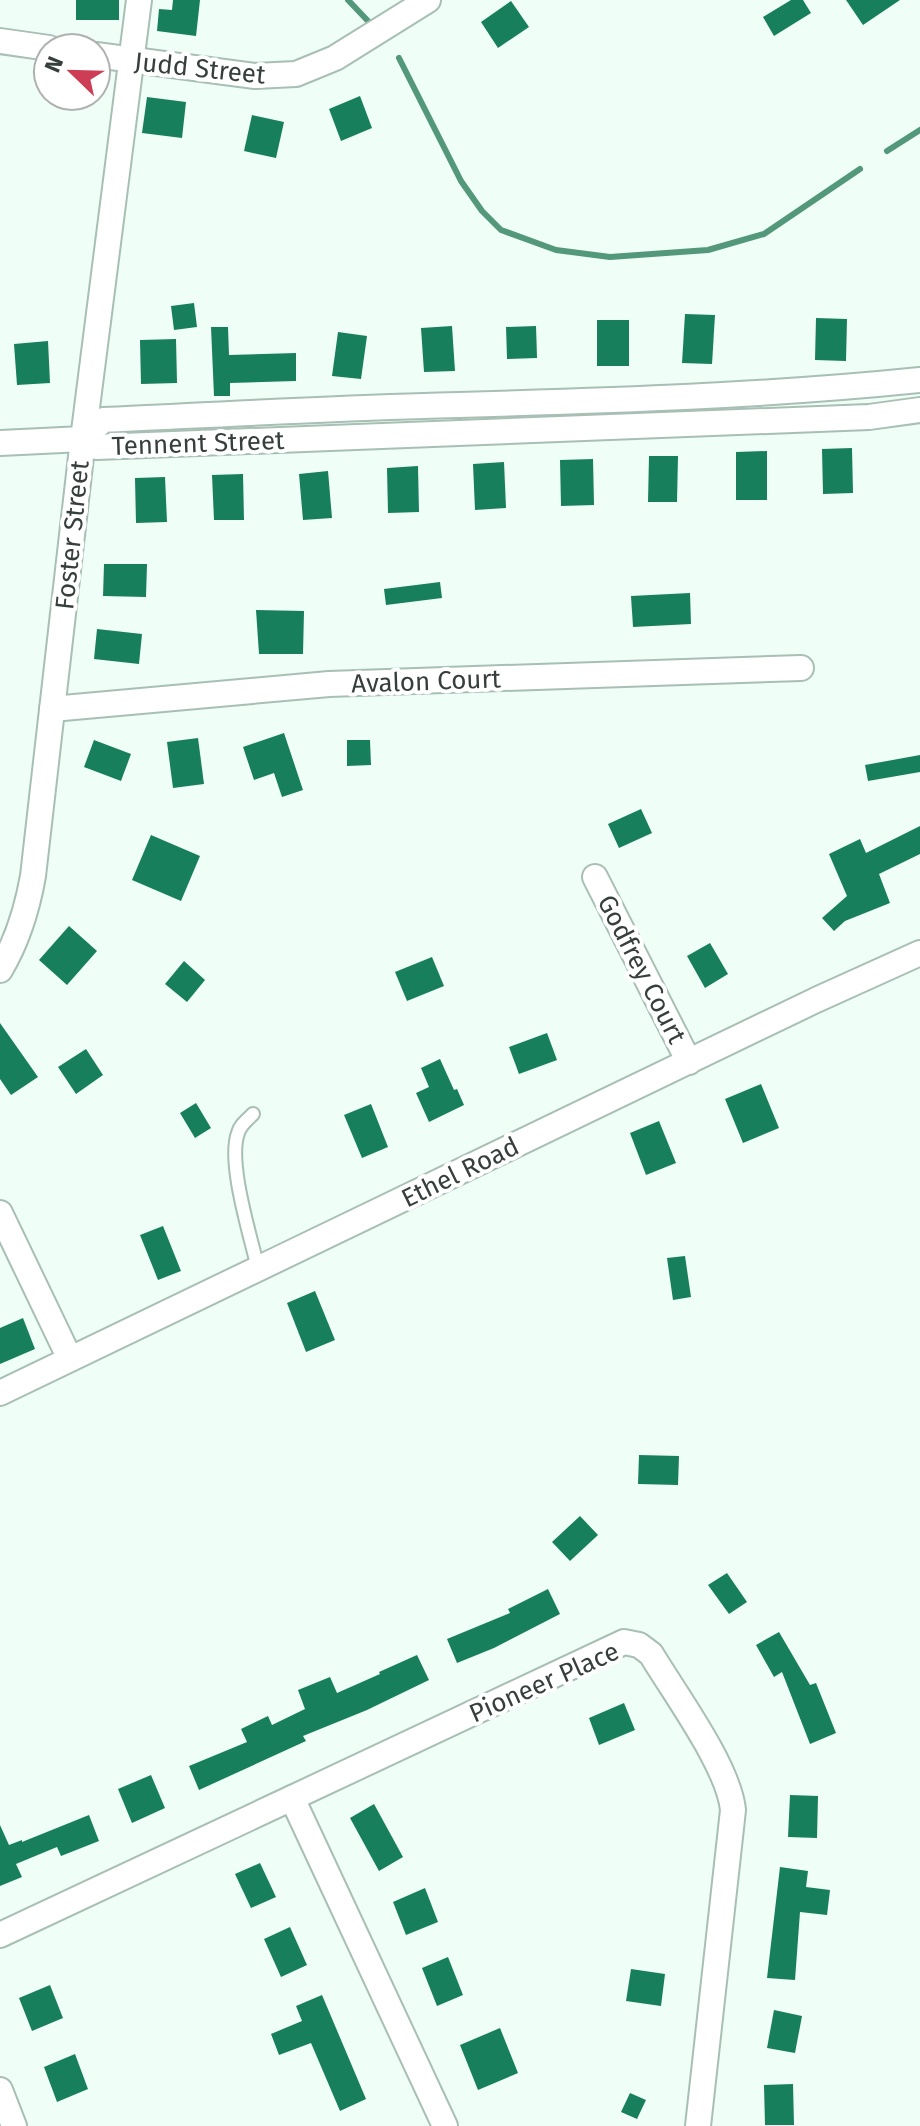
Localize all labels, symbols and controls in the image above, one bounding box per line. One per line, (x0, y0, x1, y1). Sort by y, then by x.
north arrow (32, 32, 112, 112)
street label: Judd Street (133, 46, 268, 91)
text: N (39, 52, 69, 76)
street label: Tennent Street (111, 425, 286, 462)
street label: Foster Street (49, 458, 96, 611)
street label: Avalon Court (351, 663, 502, 700)
street label: Godfrey Court (591, 890, 693, 1049)
street label: Ethel Road (396, 1131, 524, 1214)
street label: Pioneer Place (465, 1636, 624, 1729)

